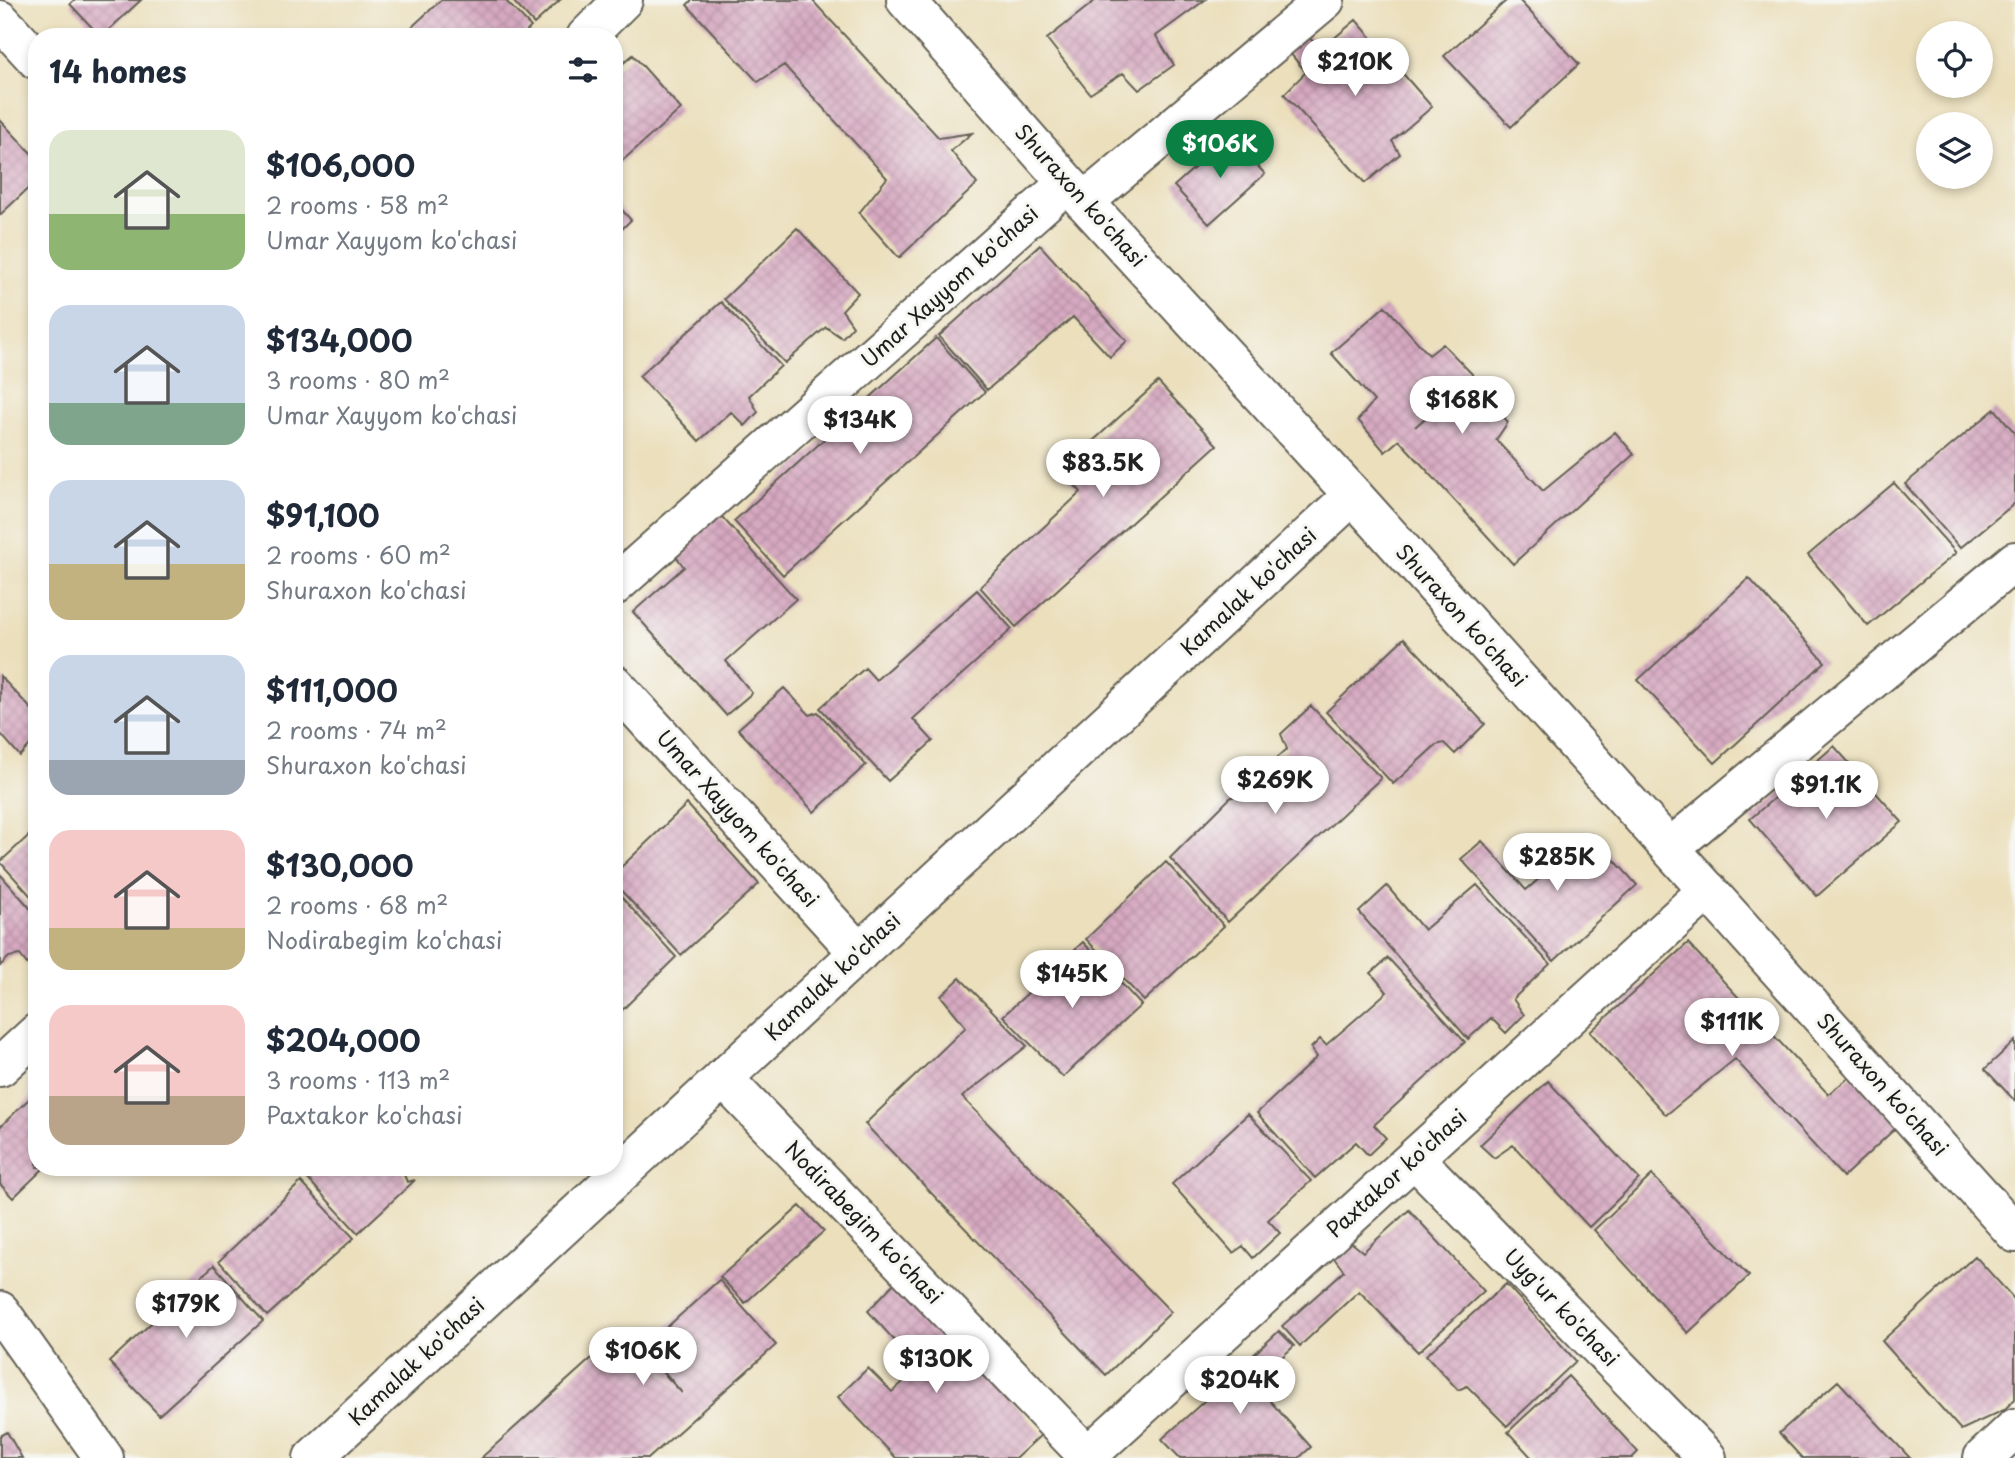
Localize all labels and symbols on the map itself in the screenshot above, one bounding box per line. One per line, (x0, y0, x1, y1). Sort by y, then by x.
pin: $210K (1306, 38, 1404, 98)
street label: Shuraxon ko'chasi (1008, 116, 1155, 273)
pin: $106K (1171, 120, 1269, 180)
street label: Umar Xayyom ko'chasi (853, 197, 1045, 374)
pin: $168K (1413, 376, 1511, 436)
pin: $134K (811, 396, 909, 456)
pin: $83.5K (1046, 440, 1160, 499)
street label: Kamalak ko'chasi (1172, 519, 1323, 662)
street label: Shuraxon ko'chasi (1389, 536, 1536, 693)
street label: Umar Xayyom ko'chasi (650, 722, 827, 914)
pin: $269K (1226, 756, 1324, 816)
pin: $91.1K (1769, 762, 1883, 821)
pin: $285K (1508, 834, 1606, 893)
street label: Kamalak ko'chasi (756, 904, 907, 1047)
pin: $145K (1023, 950, 1121, 1010)
pin: $111K (1683, 998, 1781, 1058)
street label: Shuraxon ko'chasi (1810, 1005, 1957, 1162)
street label: Paxtakor ko'chasi (1318, 1101, 1473, 1245)
street label: Nodirabegim ko'chasi (778, 1133, 951, 1310)
street label: Uyg'ur ko'chasi (1498, 1240, 1627, 1373)
pin: $179K (137, 1280, 235, 1340)
street label: Kamalak ko'chasi (340, 1289, 491, 1432)
pin: $106K (594, 1328, 692, 1387)
pin: $130K (887, 1336, 985, 1395)
pin: $204K (1191, 1356, 1289, 1416)

